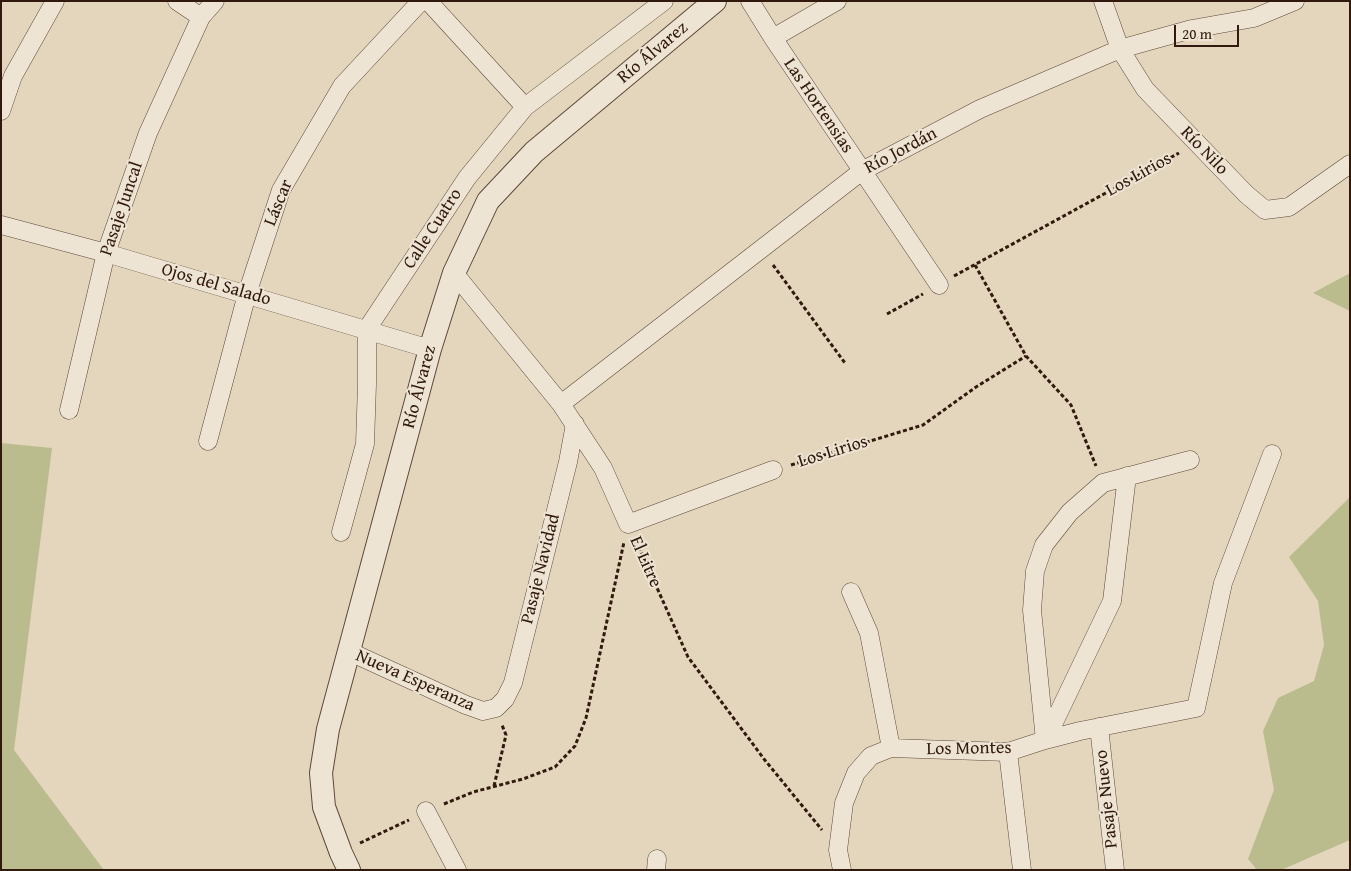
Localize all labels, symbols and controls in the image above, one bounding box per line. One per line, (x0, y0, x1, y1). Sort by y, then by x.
scale bar (1176, 15, 1241, 47)
street label: Río Álvarez (613, 17, 693, 89)
text: 20 m (1182, 23, 1212, 44)
street label: Las Hortensias (778, 54, 858, 158)
street label: Río Nilo (1176, 122, 1232, 180)
street label: Río Jordán (861, 123, 941, 179)
street label: Los Lirios (1102, 148, 1176, 202)
street label: Pasaje Juncal (96, 159, 148, 259)
street label: Láscar (260, 177, 298, 229)
street label: Calle Cuatro (399, 185, 467, 273)
street label: Ojos del Salado (159, 259, 273, 311)
street label: Río Álvarez (399, 343, 441, 431)
street label: Los Lirios (796, 431, 870, 473)
street label: Pasaje Navidad (517, 512, 565, 626)
street label: El Litre (624, 533, 666, 591)
street label: Nueva Esperanza (352, 645, 478, 717)
street label: Los Montes (926, 737, 1012, 761)
street label: Pasaje Nuevo (1091, 749, 1123, 849)

